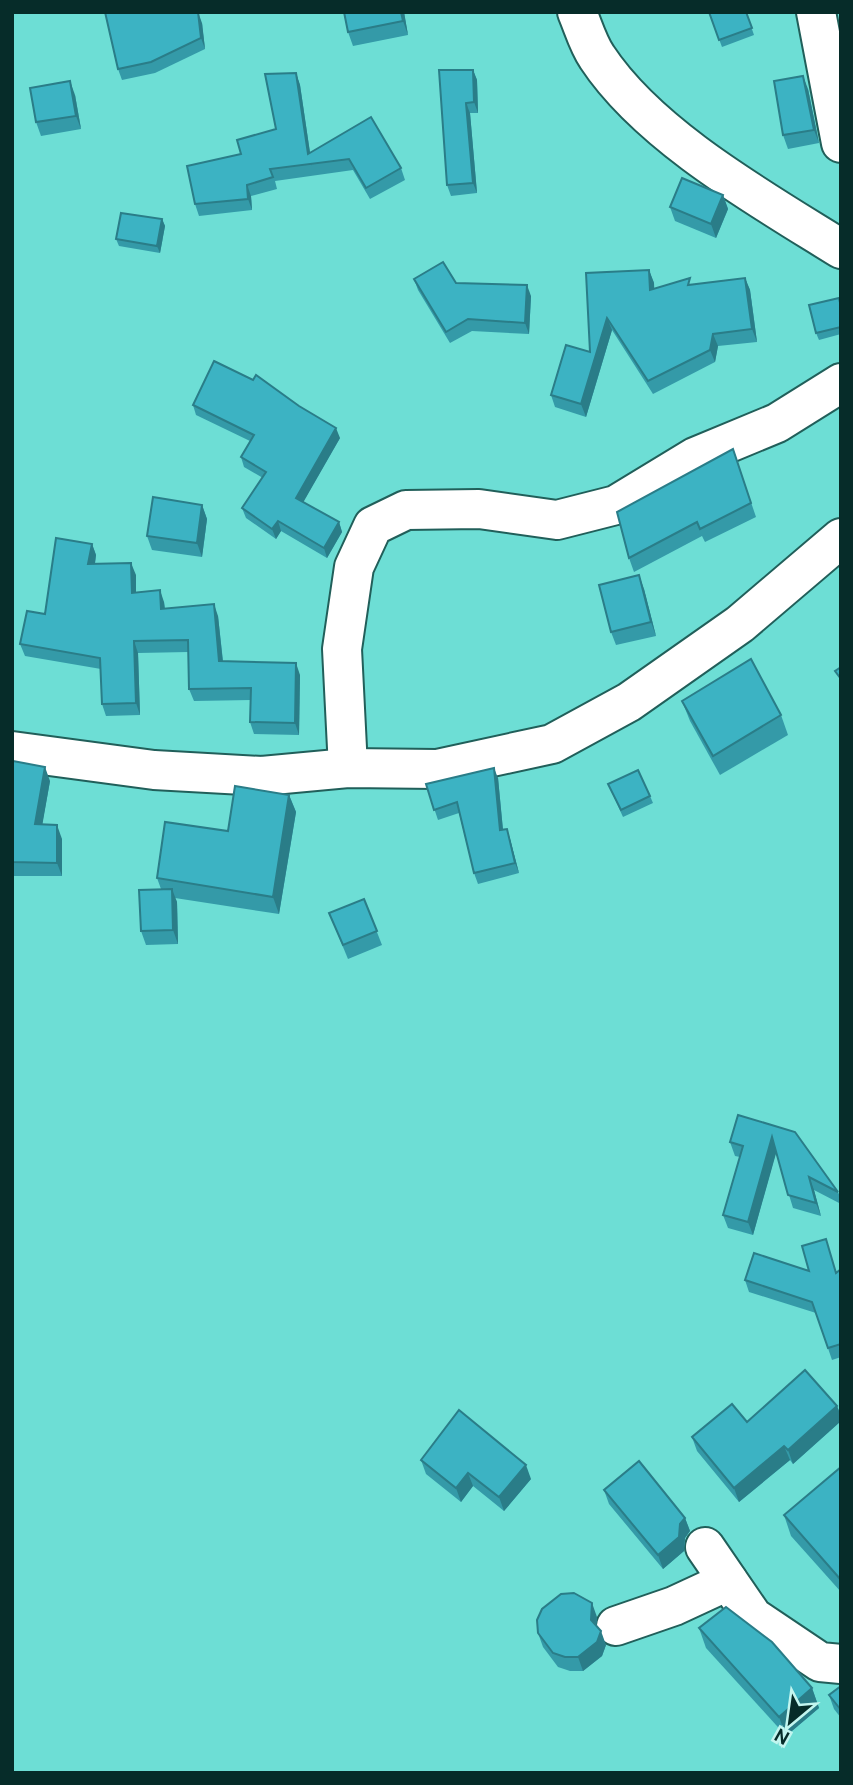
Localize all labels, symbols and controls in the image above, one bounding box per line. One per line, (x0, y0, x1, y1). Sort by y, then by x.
north arrow (755, 1687, 825, 1757)
text: N (771, 1723, 793, 1750)

